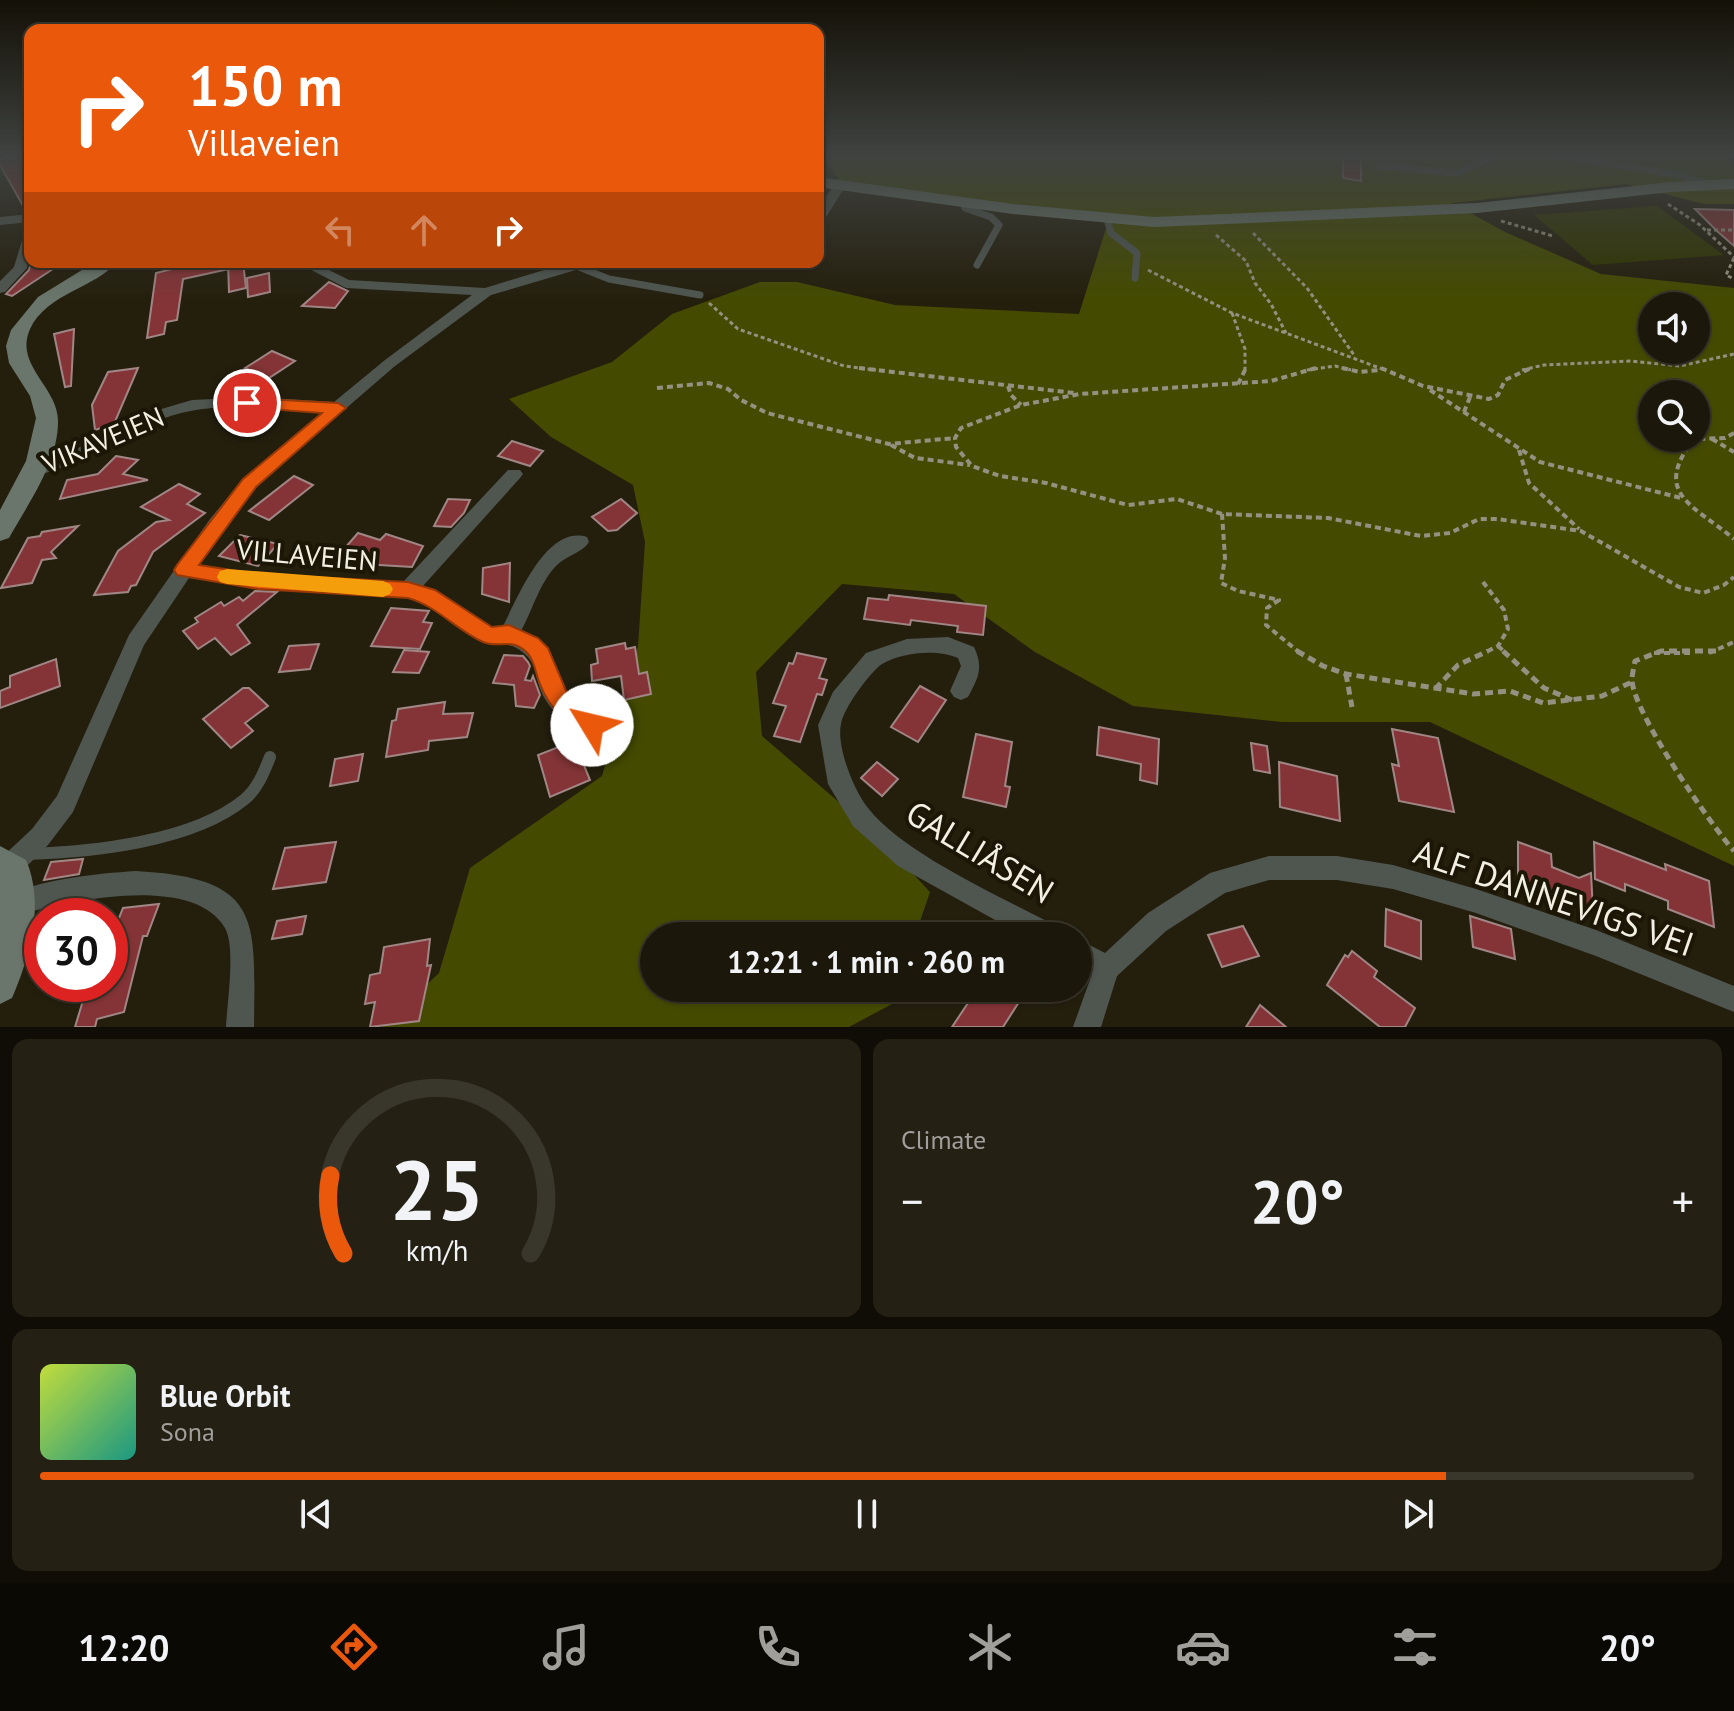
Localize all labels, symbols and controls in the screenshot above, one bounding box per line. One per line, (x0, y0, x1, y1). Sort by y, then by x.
text: 150 m (188, 49, 343, 121)
icon: right (56, 56, 160, 160)
text: Villaveien (188, 119, 340, 166)
icon: left (318, 208, 362, 252)
icon: ahead (402, 208, 446, 252)
icon: right (486, 208, 530, 252)
map controls (1638, 292, 1710, 452)
button: sound (1638, 292, 1710, 364)
pin (213, 369, 281, 437)
button: search (1638, 380, 1710, 452)
icon: arrive (225, 381, 269, 425)
street label: VIKAVEIEN (36, 397, 169, 482)
street label: VILLAVEIEN (234, 530, 379, 579)
position arrow (550, 683, 634, 767)
street label: GALLIÅSEN (899, 790, 1062, 912)
street label: ALF DANNEVIGS VEI (1409, 829, 1700, 966)
speed limit sign: 30 (24, 898, 128, 1002)
text: 12:21 · 1 min · 260 m (727, 942, 1005, 981)
text: Climate (901, 1123, 986, 1156)
text: 25 (389, 1135, 484, 1243)
text: 20° (1250, 1162, 1345, 1240)
text: − (901, 1172, 923, 1229)
text: + (1672, 1172, 1694, 1229)
text: km/h (405, 1232, 468, 1269)
text: Blue Orbit (160, 1376, 290, 1415)
text: Sona (160, 1415, 215, 1448)
icon: previous (294, 1492, 338, 1536)
icon: pause (845, 1492, 889, 1536)
icon: next (1396, 1492, 1440, 1536)
icon: directions (326, 1619, 382, 1675)
icon: music (538, 1619, 594, 1675)
icon: phone (750, 1619, 806, 1675)
icon: climate (962, 1619, 1018, 1675)
icon: car (1175, 1619, 1231, 1675)
icon: filters (1387, 1619, 1443, 1675)
text: 12:20 (78, 1624, 169, 1671)
text: 20° (1599, 1624, 1656, 1671)

